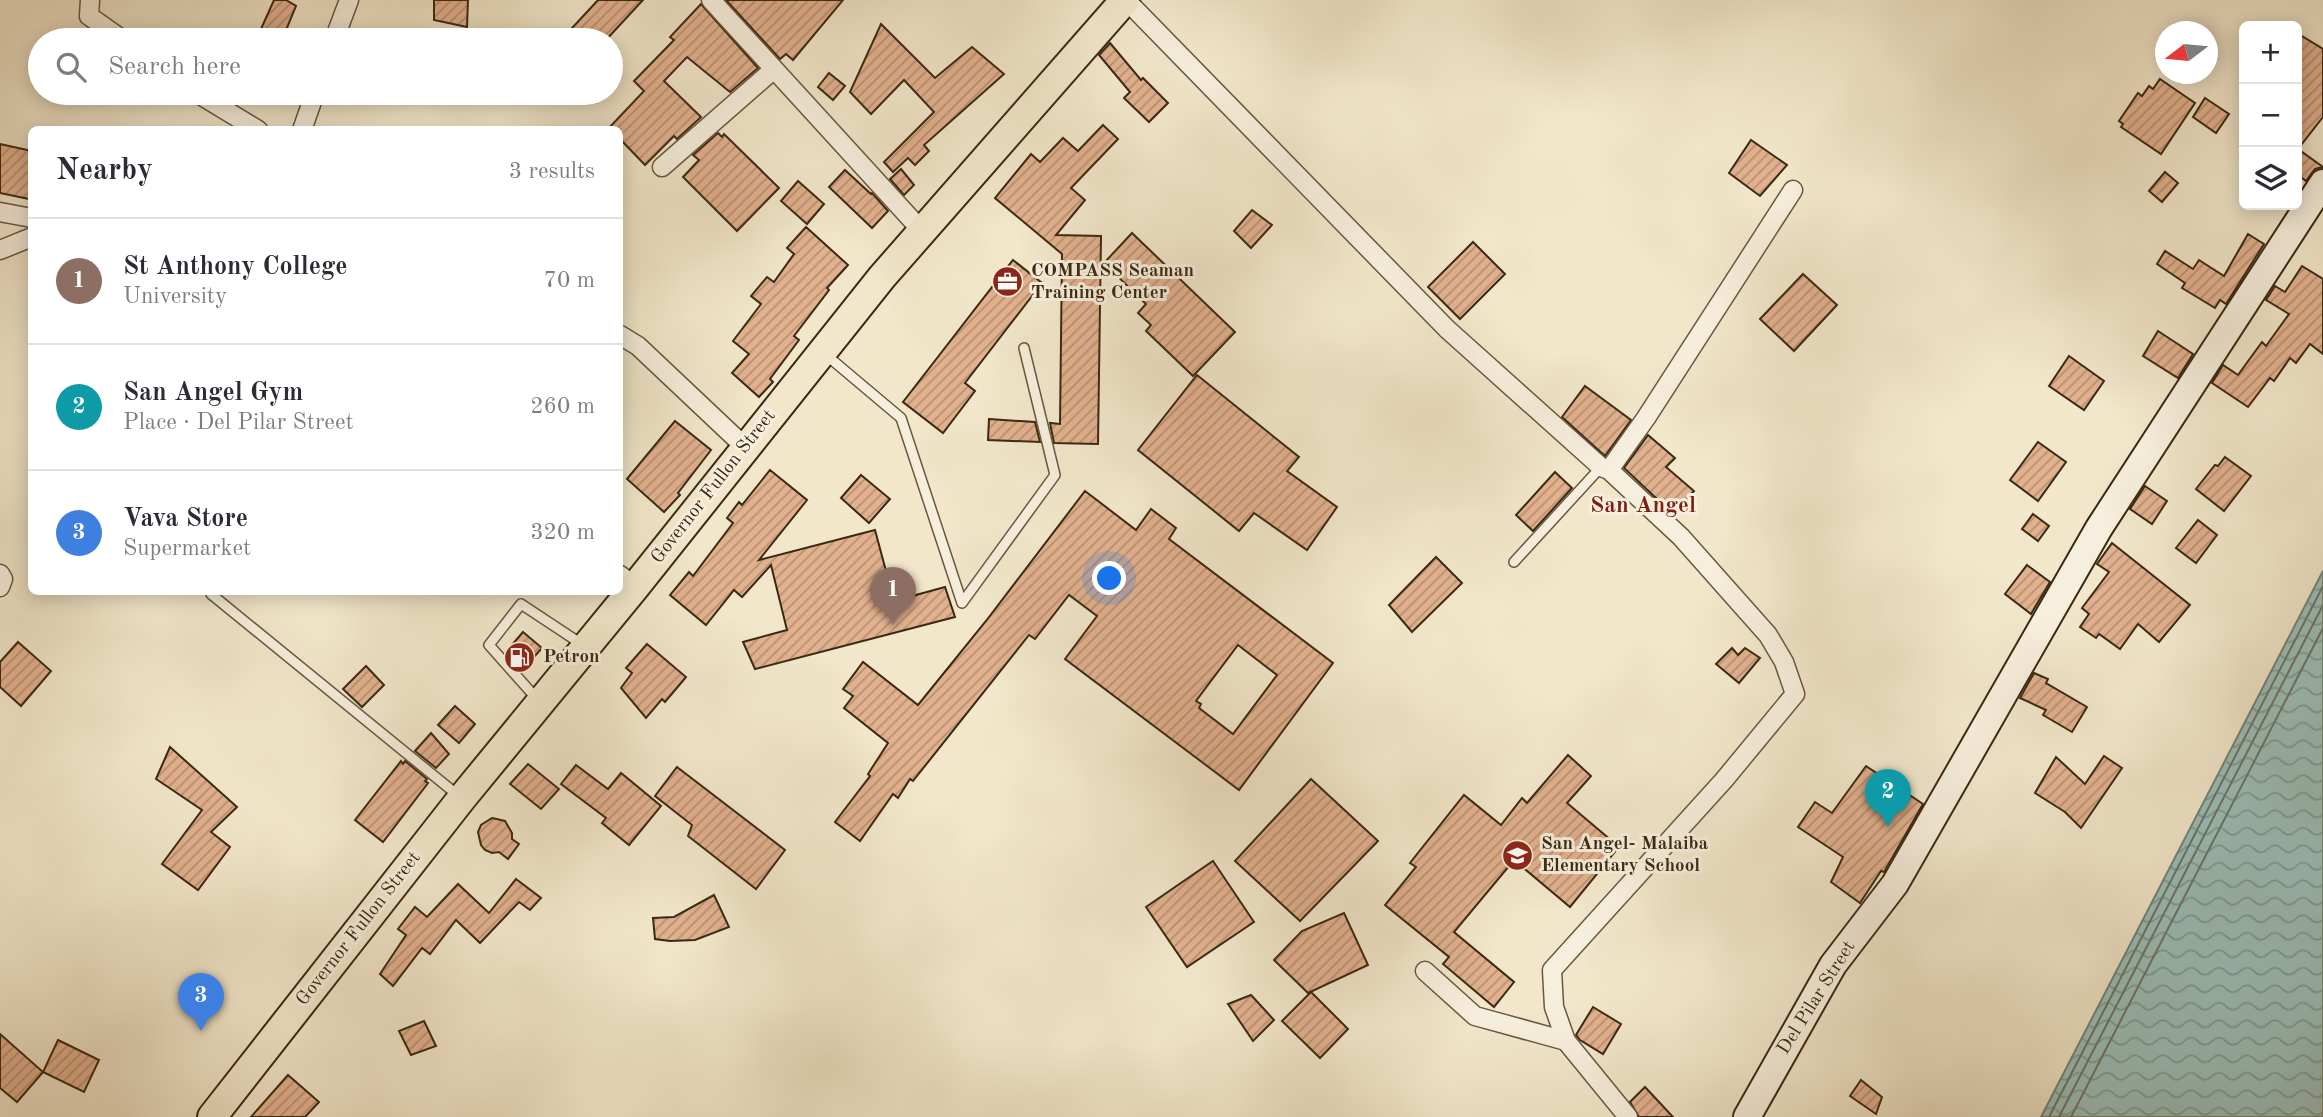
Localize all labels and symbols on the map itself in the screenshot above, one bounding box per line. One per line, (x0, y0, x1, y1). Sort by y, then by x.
north arrow (2155, 21, 2218, 84)
place label: COMPASS Seaman Training Center (1031, 262, 1194, 303)
office icon: COMPASS Seaman Training Center (991, 265, 1025, 299)
street label: Governor Fullon Street (648, 407, 780, 567)
district label: San Angel (1590, 494, 1696, 517)
your location (1092, 561, 1126, 595)
pin: 1 (870, 567, 916, 625)
fuel station icon: Petron (503, 640, 537, 674)
place label: Petron (543, 648, 600, 667)
pin: 2 (1865, 769, 1911, 827)
place label: San Angel- Malaiba Elementary School (1541, 835, 1709, 876)
school or university icon: San Angel- Malaiba Elementary School (1501, 838, 1535, 872)
street label: Governor Fullon Street (293, 849, 425, 1009)
street label: Del Pilar Street (1774, 938, 1860, 1058)
pin: 3 (178, 973, 224, 1031)

